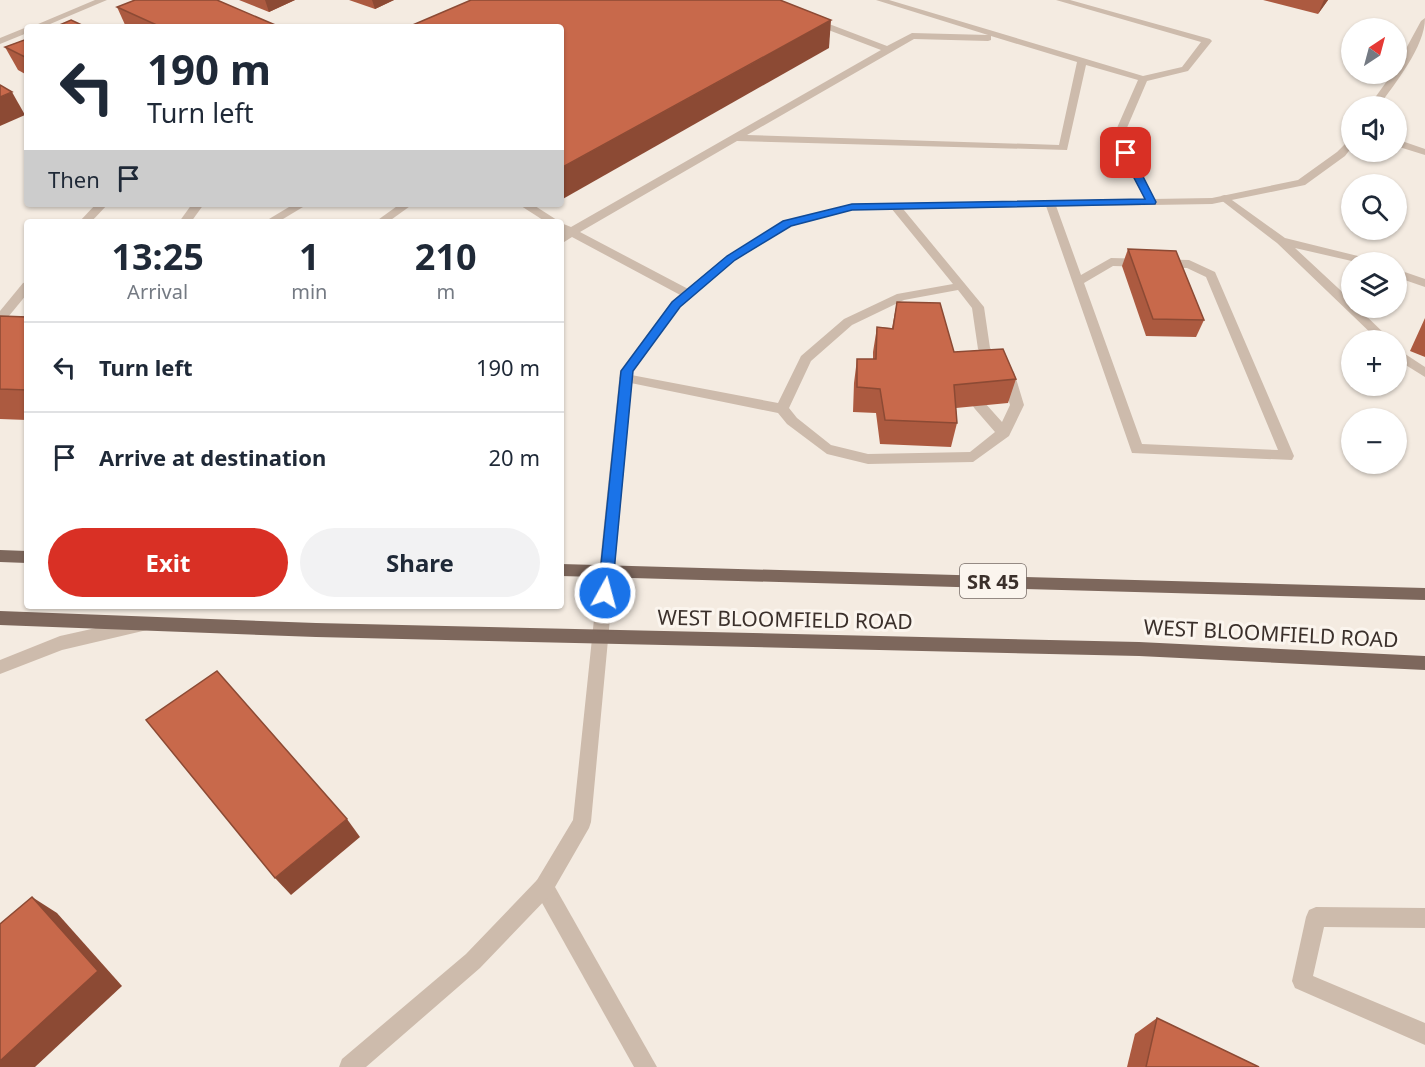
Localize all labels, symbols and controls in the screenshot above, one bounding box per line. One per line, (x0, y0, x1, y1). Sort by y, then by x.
north arrow (1341, 18, 1407, 84)
map controls (1341, 18, 1407, 474)
text: 190 m (147, 40, 271, 97)
icon: left (48, 48, 126, 126)
text: Turn left (147, 94, 253, 131)
button: sound (1341, 96, 1407, 162)
pin (1100, 127, 1151, 178)
icon: arrive (1109, 136, 1142, 169)
icon: arrive (112, 162, 145, 195)
text: Then (48, 164, 100, 194)
button: search (1341, 174, 1407, 240)
text: 13:25 (111, 232, 204, 281)
text: 1 (299, 232, 320, 281)
text: 210 (415, 232, 477, 281)
button: layers (1341, 252, 1407, 318)
text: Arrival (127, 278, 188, 305)
text: min (291, 278, 327, 305)
text: m (436, 278, 455, 305)
button: + (1341, 330, 1407, 396)
icon: left (48, 351, 81, 384)
text: Turn left (99, 352, 193, 382)
text: 190 m (476, 352, 540, 382)
button: − (1341, 408, 1407, 474)
icon: arrive (48, 441, 81, 474)
text: Arrive at destination (99, 442, 326, 472)
text: 20 m (489, 442, 540, 472)
button: Exit (48, 528, 288, 597)
button: Share (300, 528, 540, 597)
position arrow (573, 561, 637, 625)
road number: SR 45 (960, 564, 1026, 598)
street label: WEST BLOOMFIELD ROAD (657, 603, 913, 635)
street label: WEST BLOOMFIELD ROAD (1143, 612, 1399, 654)

